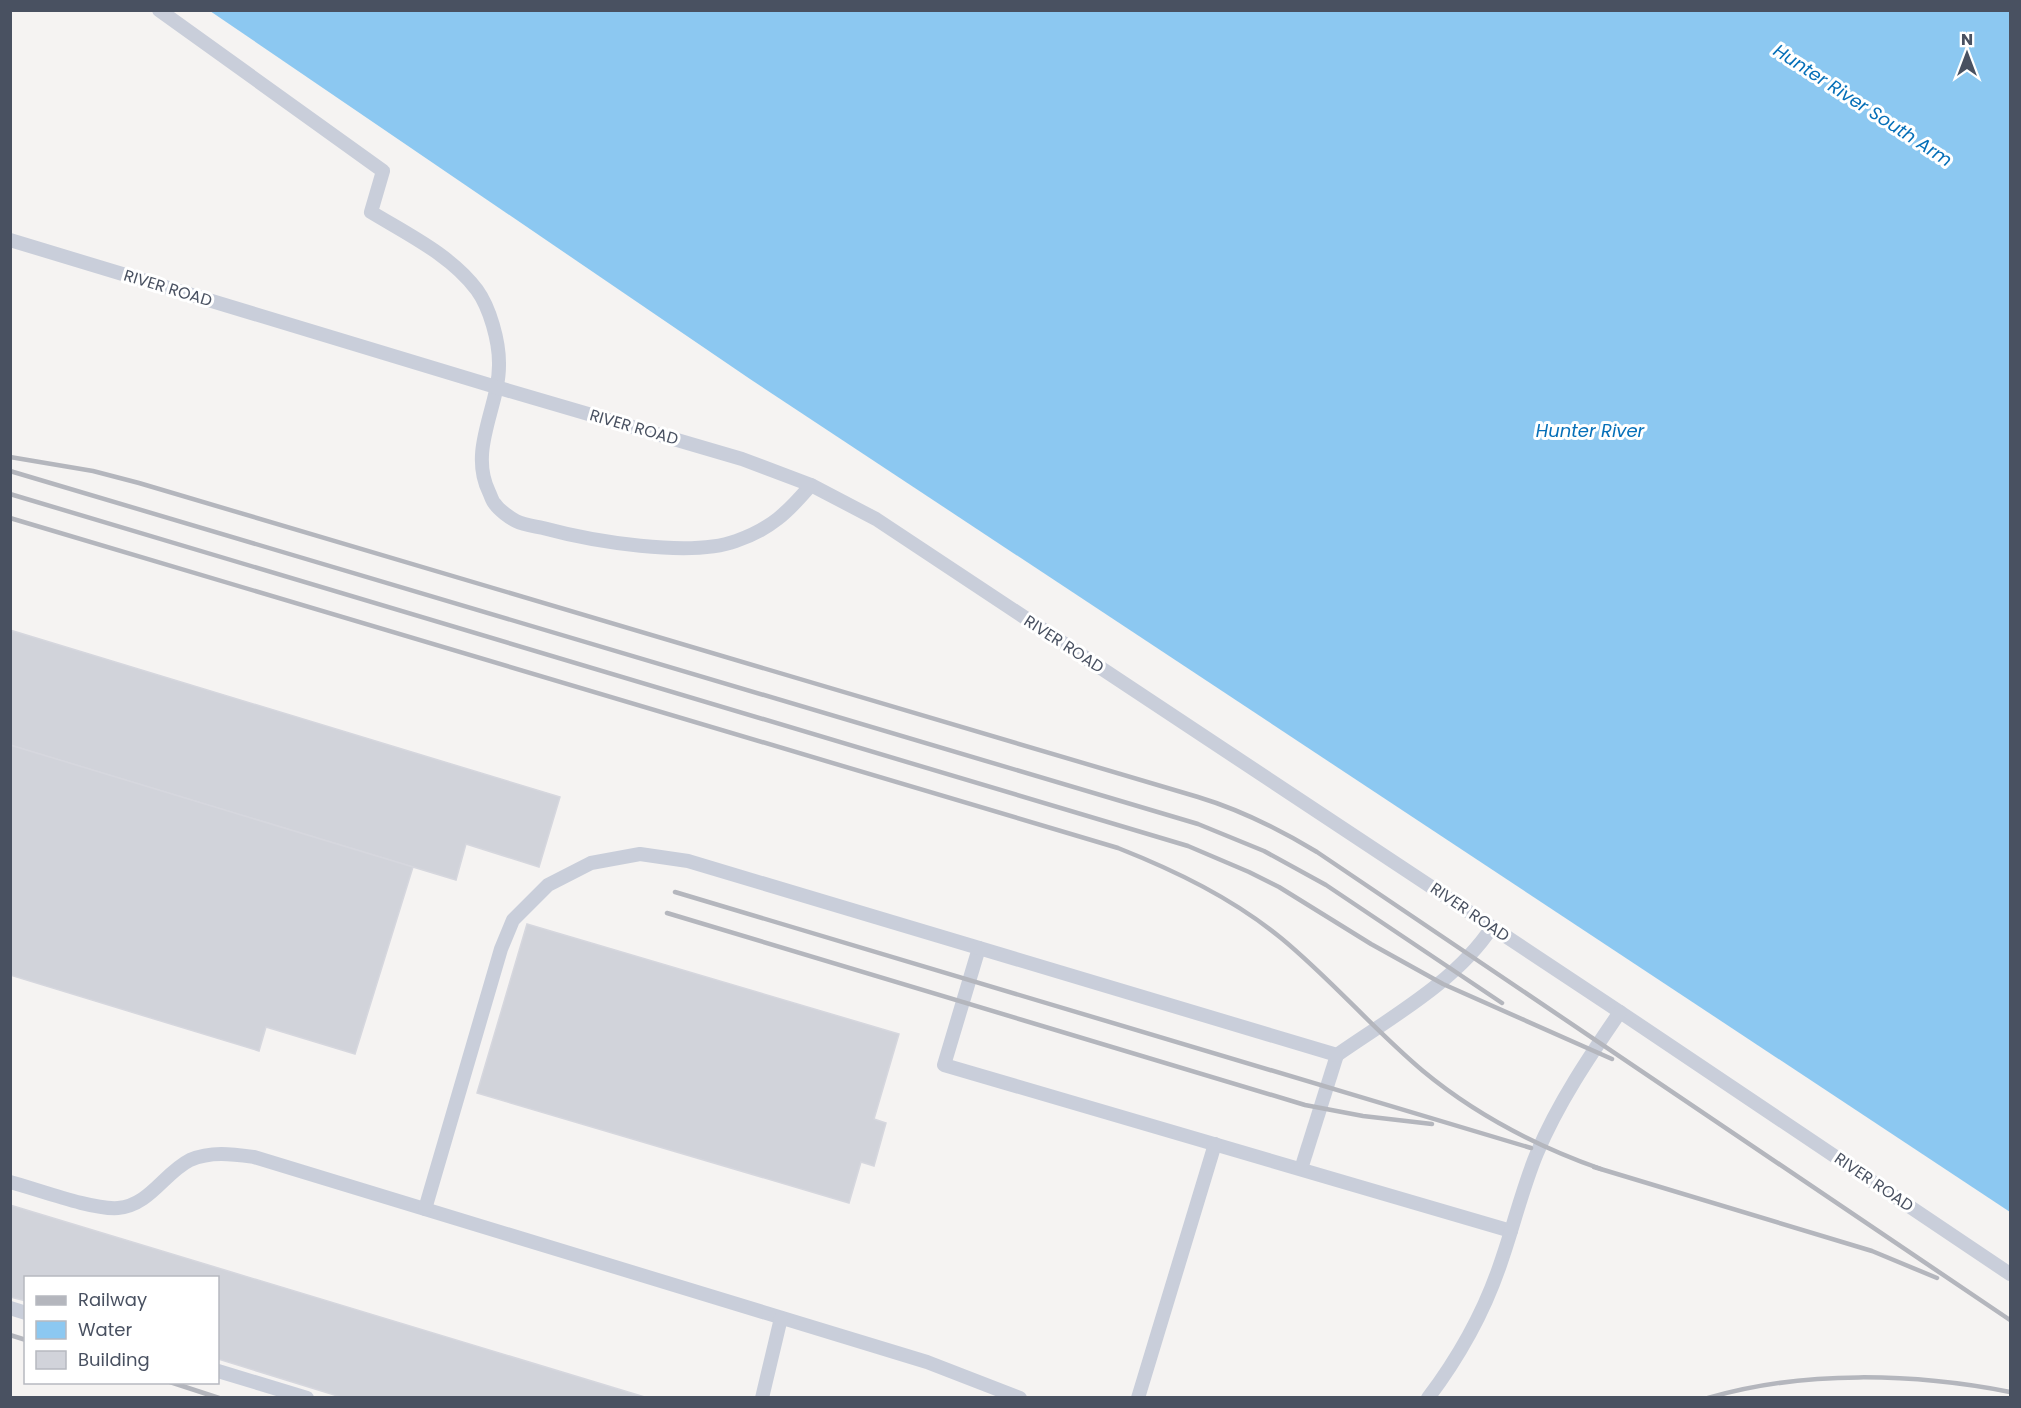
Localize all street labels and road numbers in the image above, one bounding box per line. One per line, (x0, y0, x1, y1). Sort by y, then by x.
street label: RIVER ROAD (121, 264, 215, 312)
street label: RIVER ROAD (587, 403, 681, 451)
street label: RIVER ROAD (1020, 610, 1108, 678)
street label: RIVER ROAD (1426, 877, 1514, 947)
street label: RIVER ROAD (1830, 1147, 1918, 1217)

